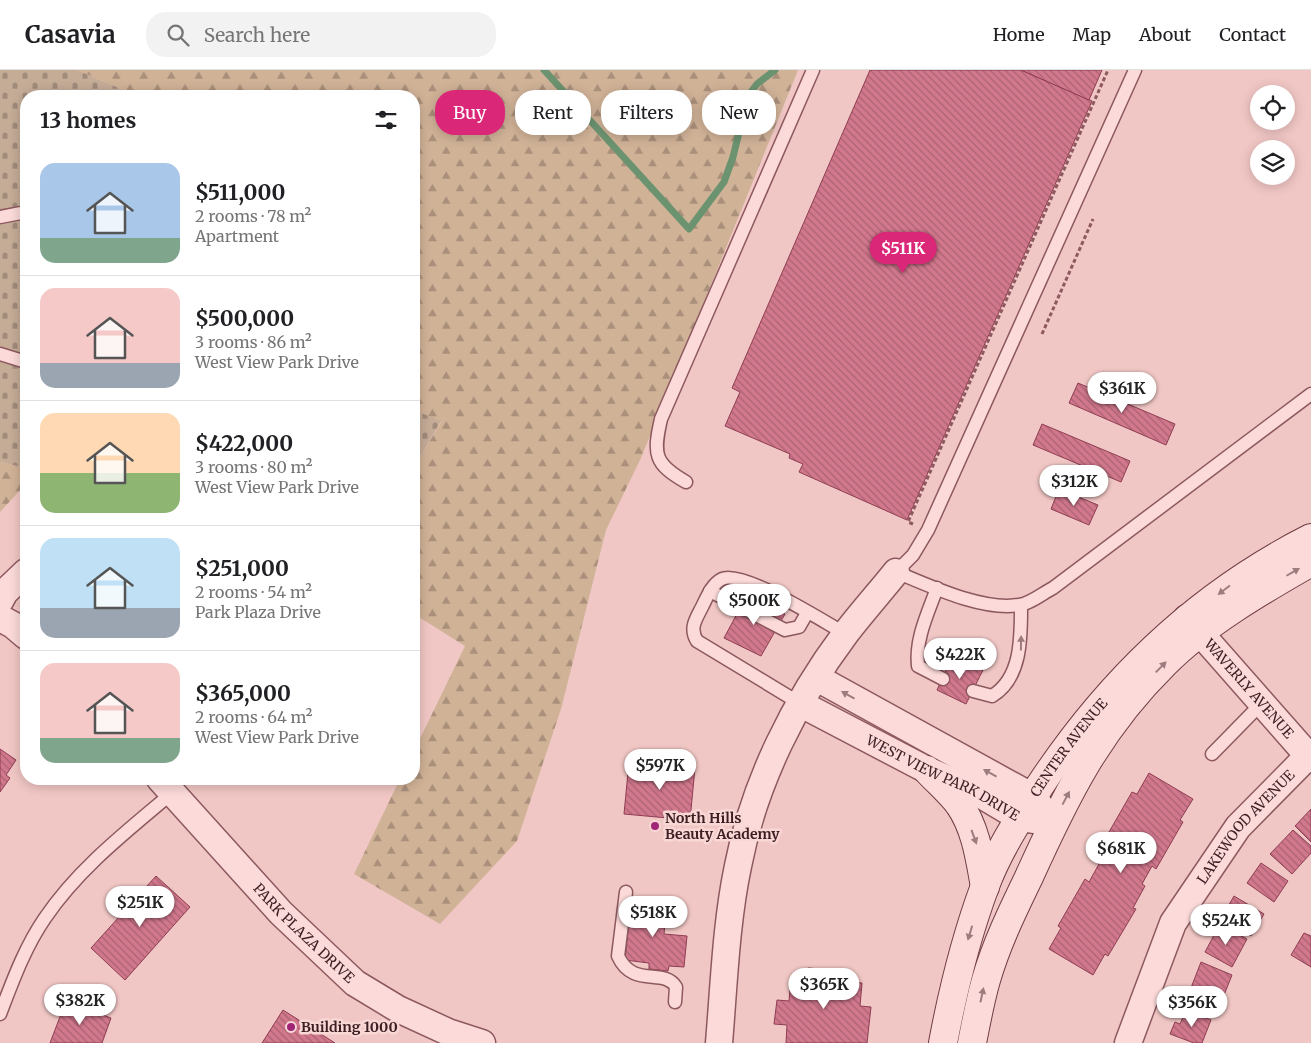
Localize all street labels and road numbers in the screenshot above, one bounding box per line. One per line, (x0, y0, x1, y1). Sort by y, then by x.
street label: WAVERLY AVENUE (1200, 634, 1298, 742)
street label: CENTER AVENUE (1026, 694, 1111, 800)
street label: WEST VIEW PARK DRIVE (862, 730, 1023, 825)
street label: LAKEWOOD AVENUE (1193, 766, 1298, 887)
street label: PARK PLAZA DRIVE (249, 879, 358, 987)

